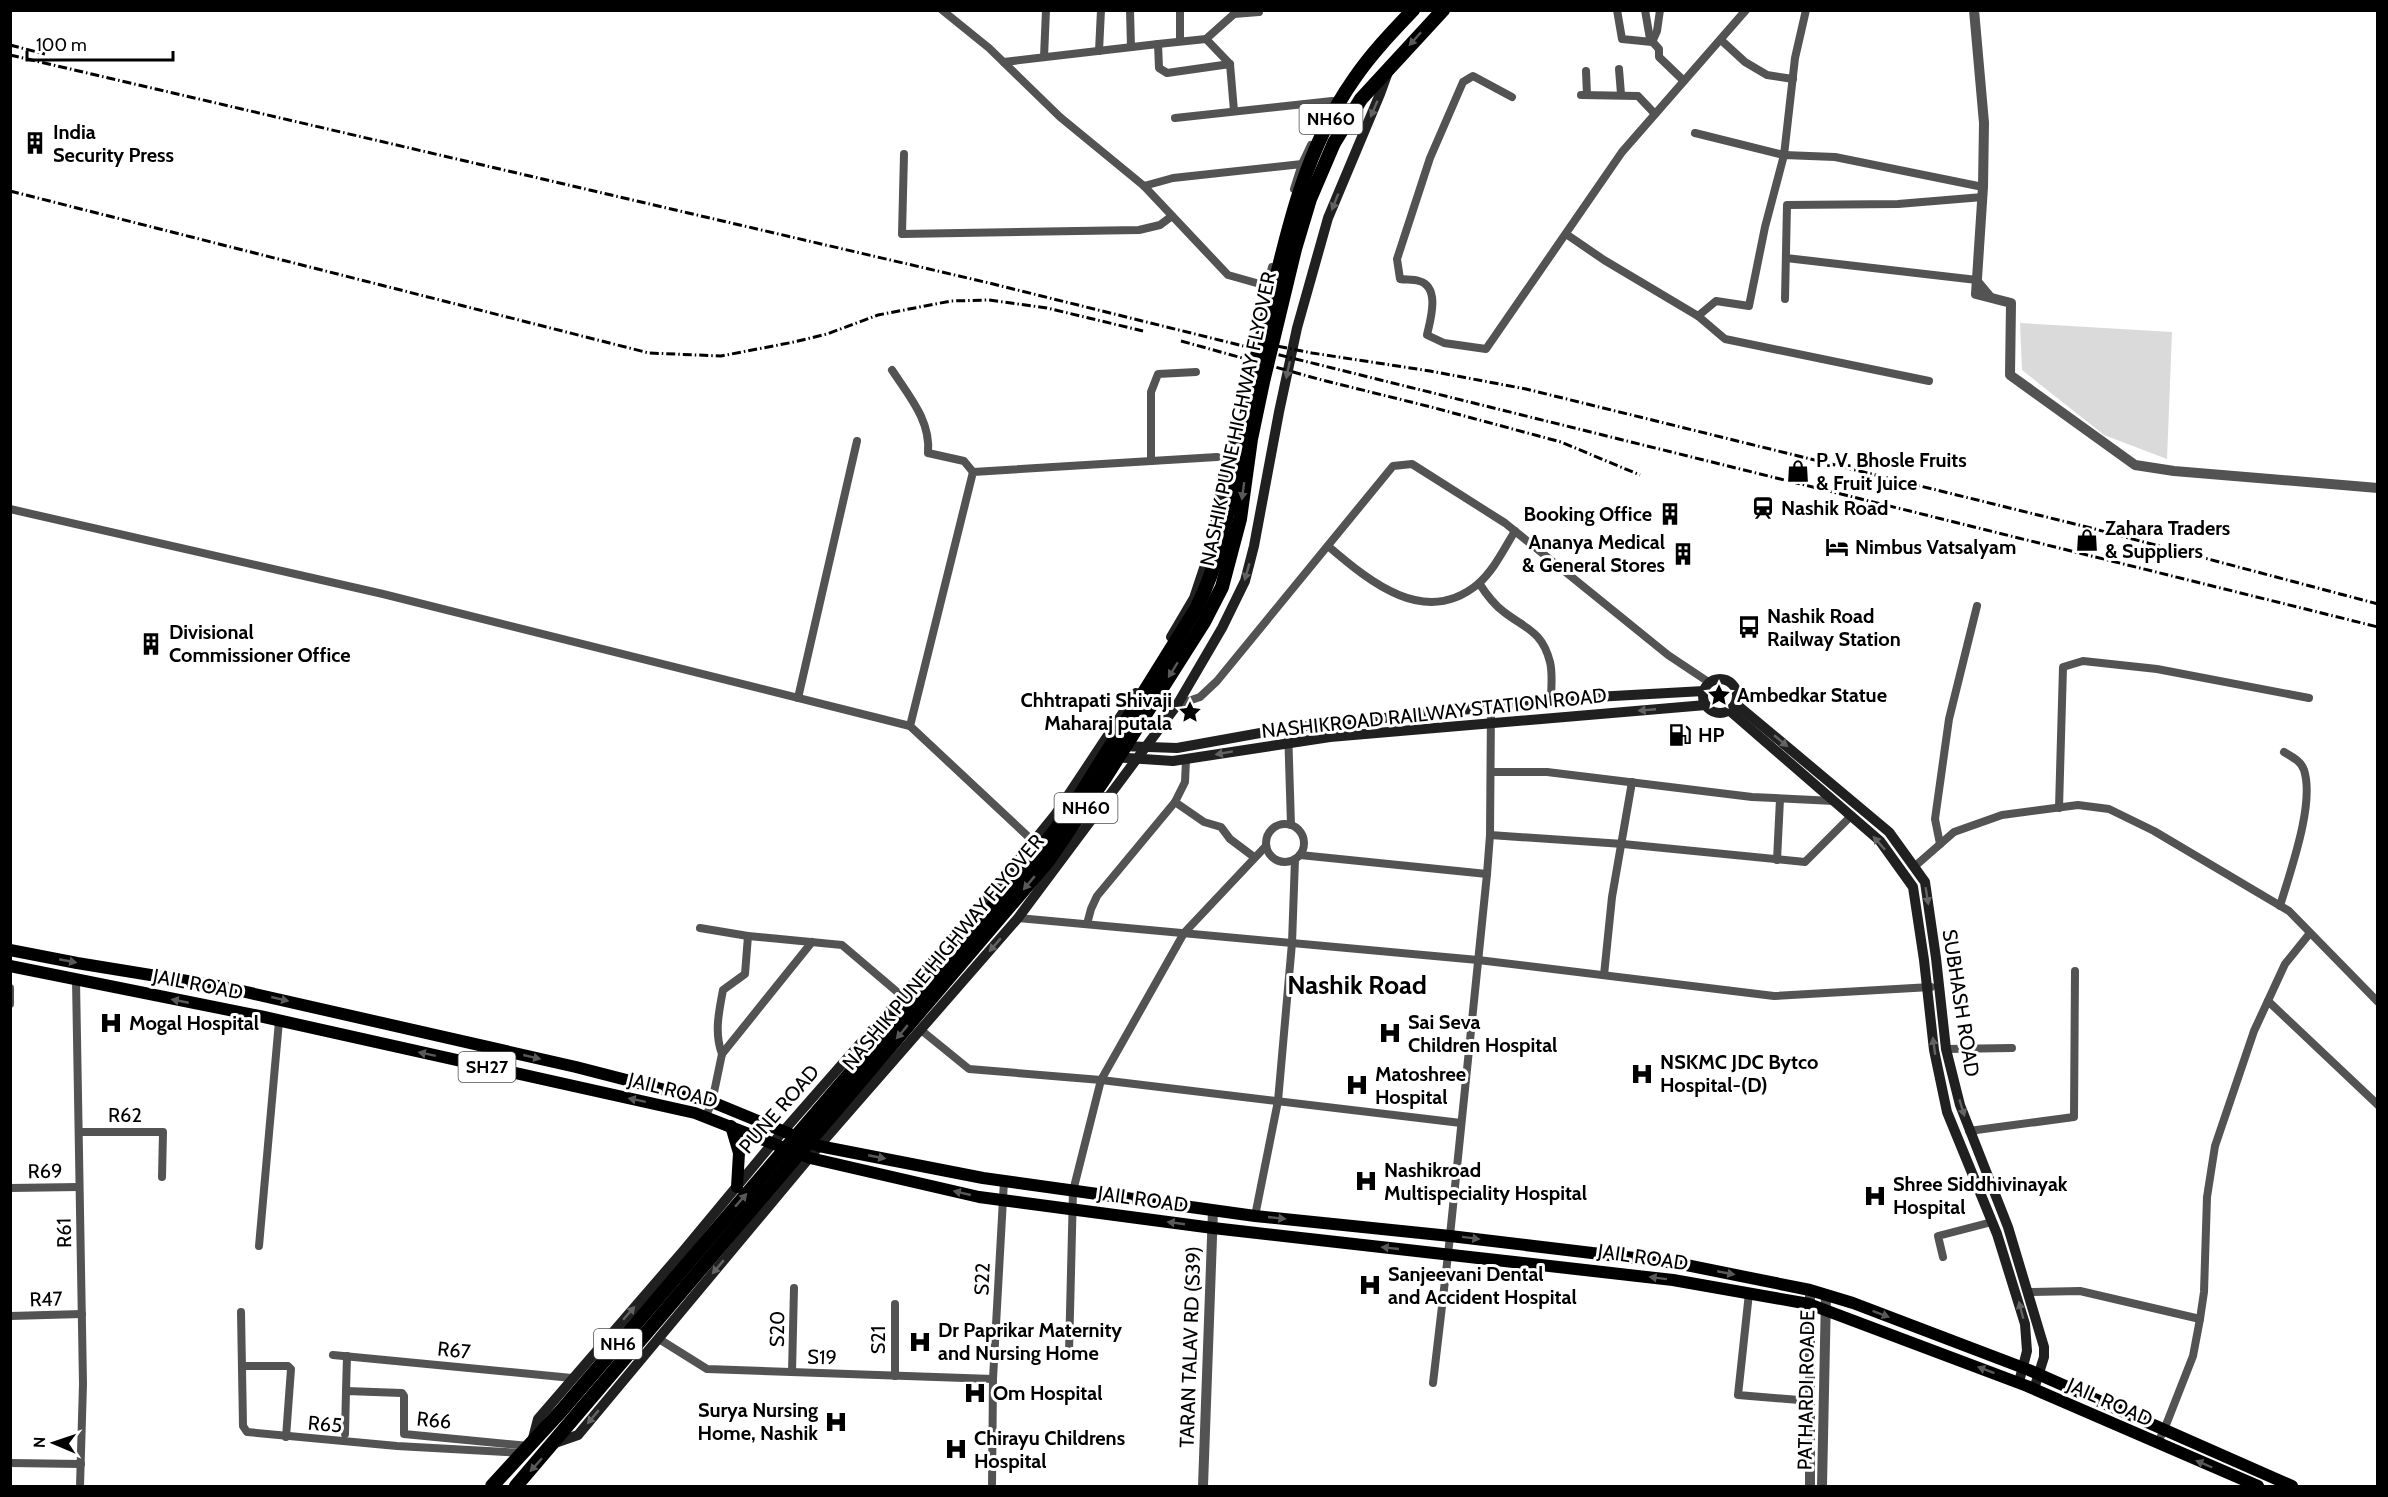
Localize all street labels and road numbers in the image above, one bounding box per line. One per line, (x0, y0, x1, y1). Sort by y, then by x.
road number: NH60 (1300, 104, 1362, 134)
street label: NASHIK PUNE HIGHWAY FLYOVER (1195, 270, 1281, 568)
street label: NASHIKROAD RAILWAY STATION ROAD (1260, 683, 1608, 743)
road number: NH60 (1054, 793, 1118, 823)
street label: NASHIK PUNE HIGHWAY FLYOVER (837, 829, 1049, 1075)
street label: SUBHASH ROAD (1937, 928, 1985, 1078)
street label: JAIL ROAD (150, 963, 245, 1004)
road number: SH27 (458, 1052, 516, 1082)
street label: PUNE ROAD (734, 1060, 824, 1158)
street label: JAIL ROAD (625, 1067, 720, 1113)
street label: R62 (108, 1103, 142, 1127)
street label: R69 (27, 1159, 63, 1183)
street label: JAIL ROAD (1095, 1181, 1190, 1217)
street label: R61 (52, 1218, 76, 1248)
street label: JAIL ROAD (1595, 1239, 1690, 1275)
street label: TARAN TALAV RD (S39) (1174, 1246, 1206, 1448)
street label: S22 (969, 1262, 995, 1296)
street label: R47 (29, 1286, 63, 1312)
street label: PATHARDI ROADE (1793, 1310, 1819, 1470)
street label: S20 (765, 1311, 789, 1347)
street label: S21 (866, 1326, 890, 1354)
road number: NH6 (594, 1329, 642, 1359)
street label: R67 (436, 1336, 472, 1364)
street label: S19 (807, 1344, 837, 1370)
street label: JAIL ROAD (2063, 1372, 2157, 1431)
street label: R66 (415, 1406, 453, 1434)
street label: R65 (307, 1411, 343, 1437)

